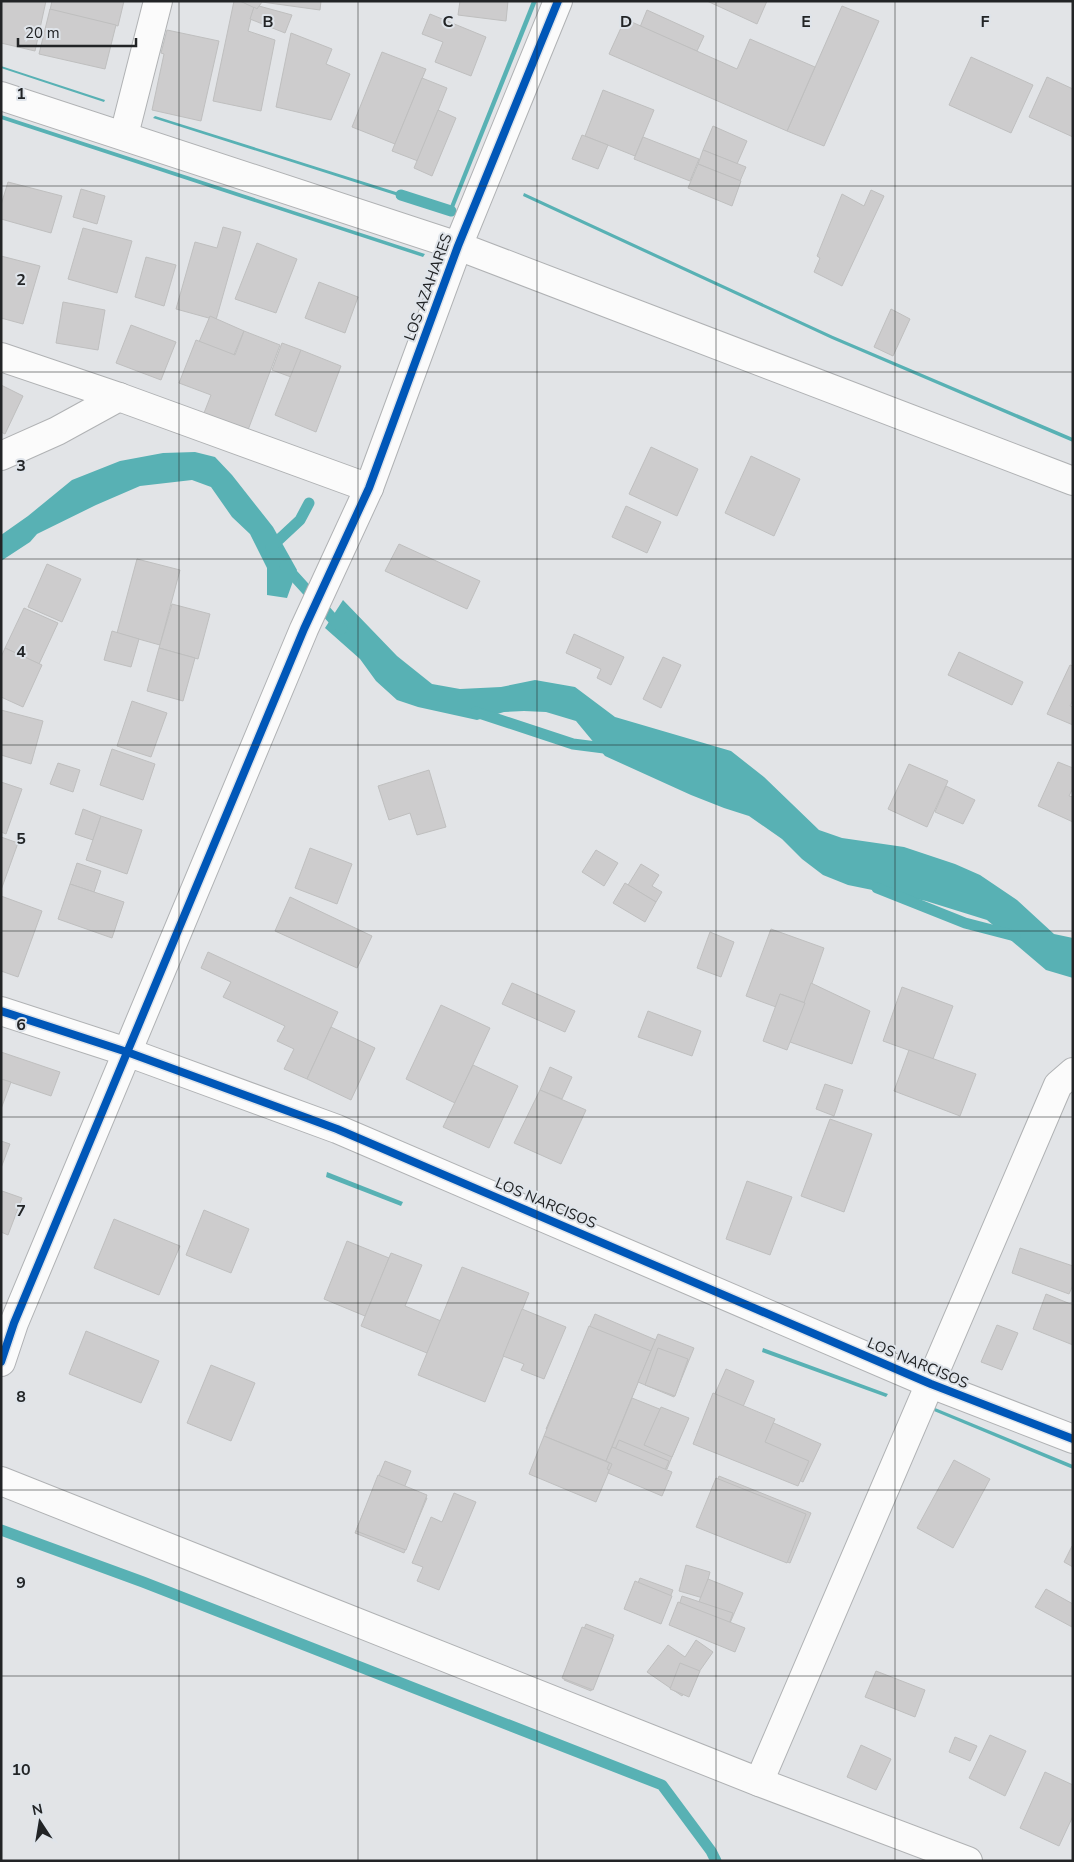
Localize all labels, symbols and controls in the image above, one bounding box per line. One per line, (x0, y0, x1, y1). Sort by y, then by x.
text: B (262, 11, 274, 33)
text: C (443, 11, 454, 33)
text: D (620, 11, 632, 33)
text: E (801, 11, 811, 33)
text: F (981, 11, 990, 33)
scale bar (18, 15, 135, 47)
text: 20 m (25, 23, 60, 43)
text: 1 (16, 83, 26, 105)
street label: LOS AZAHARES (399, 231, 457, 343)
text: 2 (16, 269, 26, 291)
text: 3 (16, 455, 26, 477)
text: 4 (16, 641, 26, 663)
text: 5 (16, 828, 26, 850)
text: 6 (16, 1014, 26, 1036)
street label: LOS NARCISOS (492, 1173, 600, 1233)
text: 7 (16, 1200, 26, 1222)
street label: LOS NARCISOS (864, 1333, 972, 1393)
text: 8 (16, 1386, 26, 1408)
text: 9 (16, 1572, 26, 1594)
text: 10 (11, 1759, 31, 1781)
north arrow (15, 1797, 65, 1847)
text: N (30, 1799, 45, 1820)

